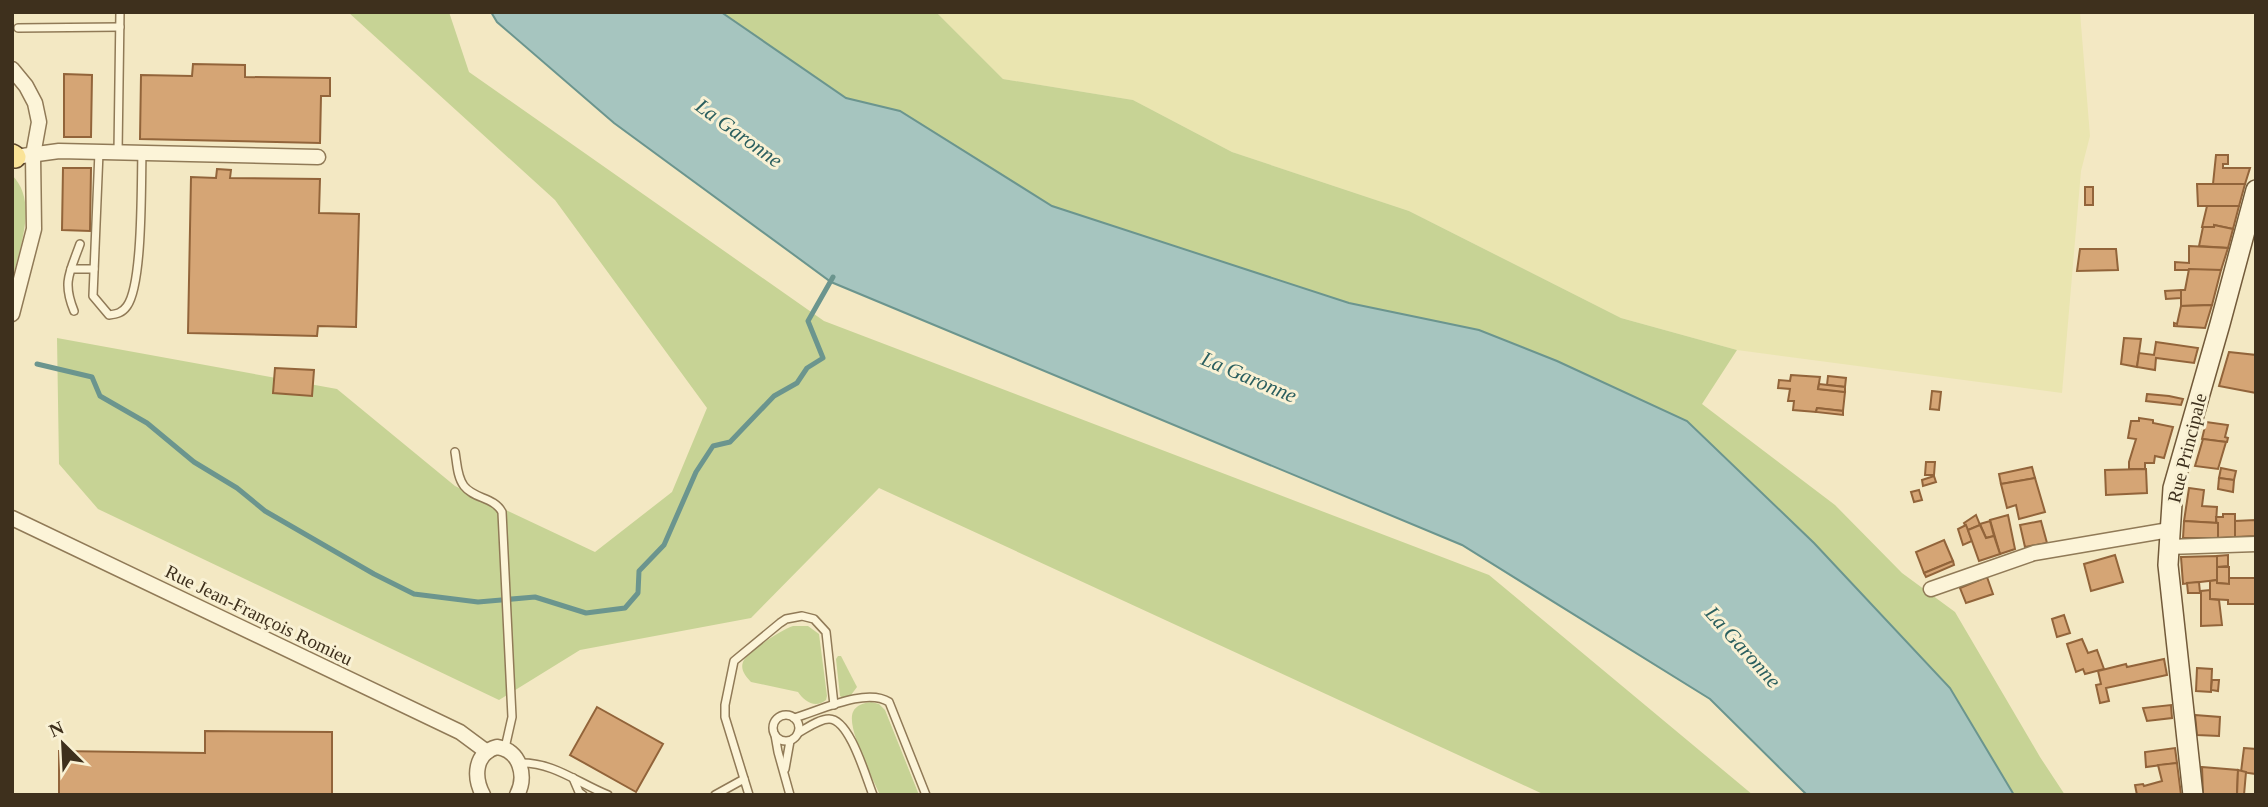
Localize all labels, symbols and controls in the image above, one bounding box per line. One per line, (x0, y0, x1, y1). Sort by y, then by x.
water label: La Garonne (690, 93, 787, 172)
water label: La Garonne (1197, 346, 1300, 408)
street label: Rue Principale (2163, 391, 2211, 505)
street label: Rue Jean-François Romieu (162, 560, 357, 670)
water label: La Garonne (1700, 601, 1786, 693)
north arrow (28, 709, 98, 779)
text: N (46, 716, 67, 741)

